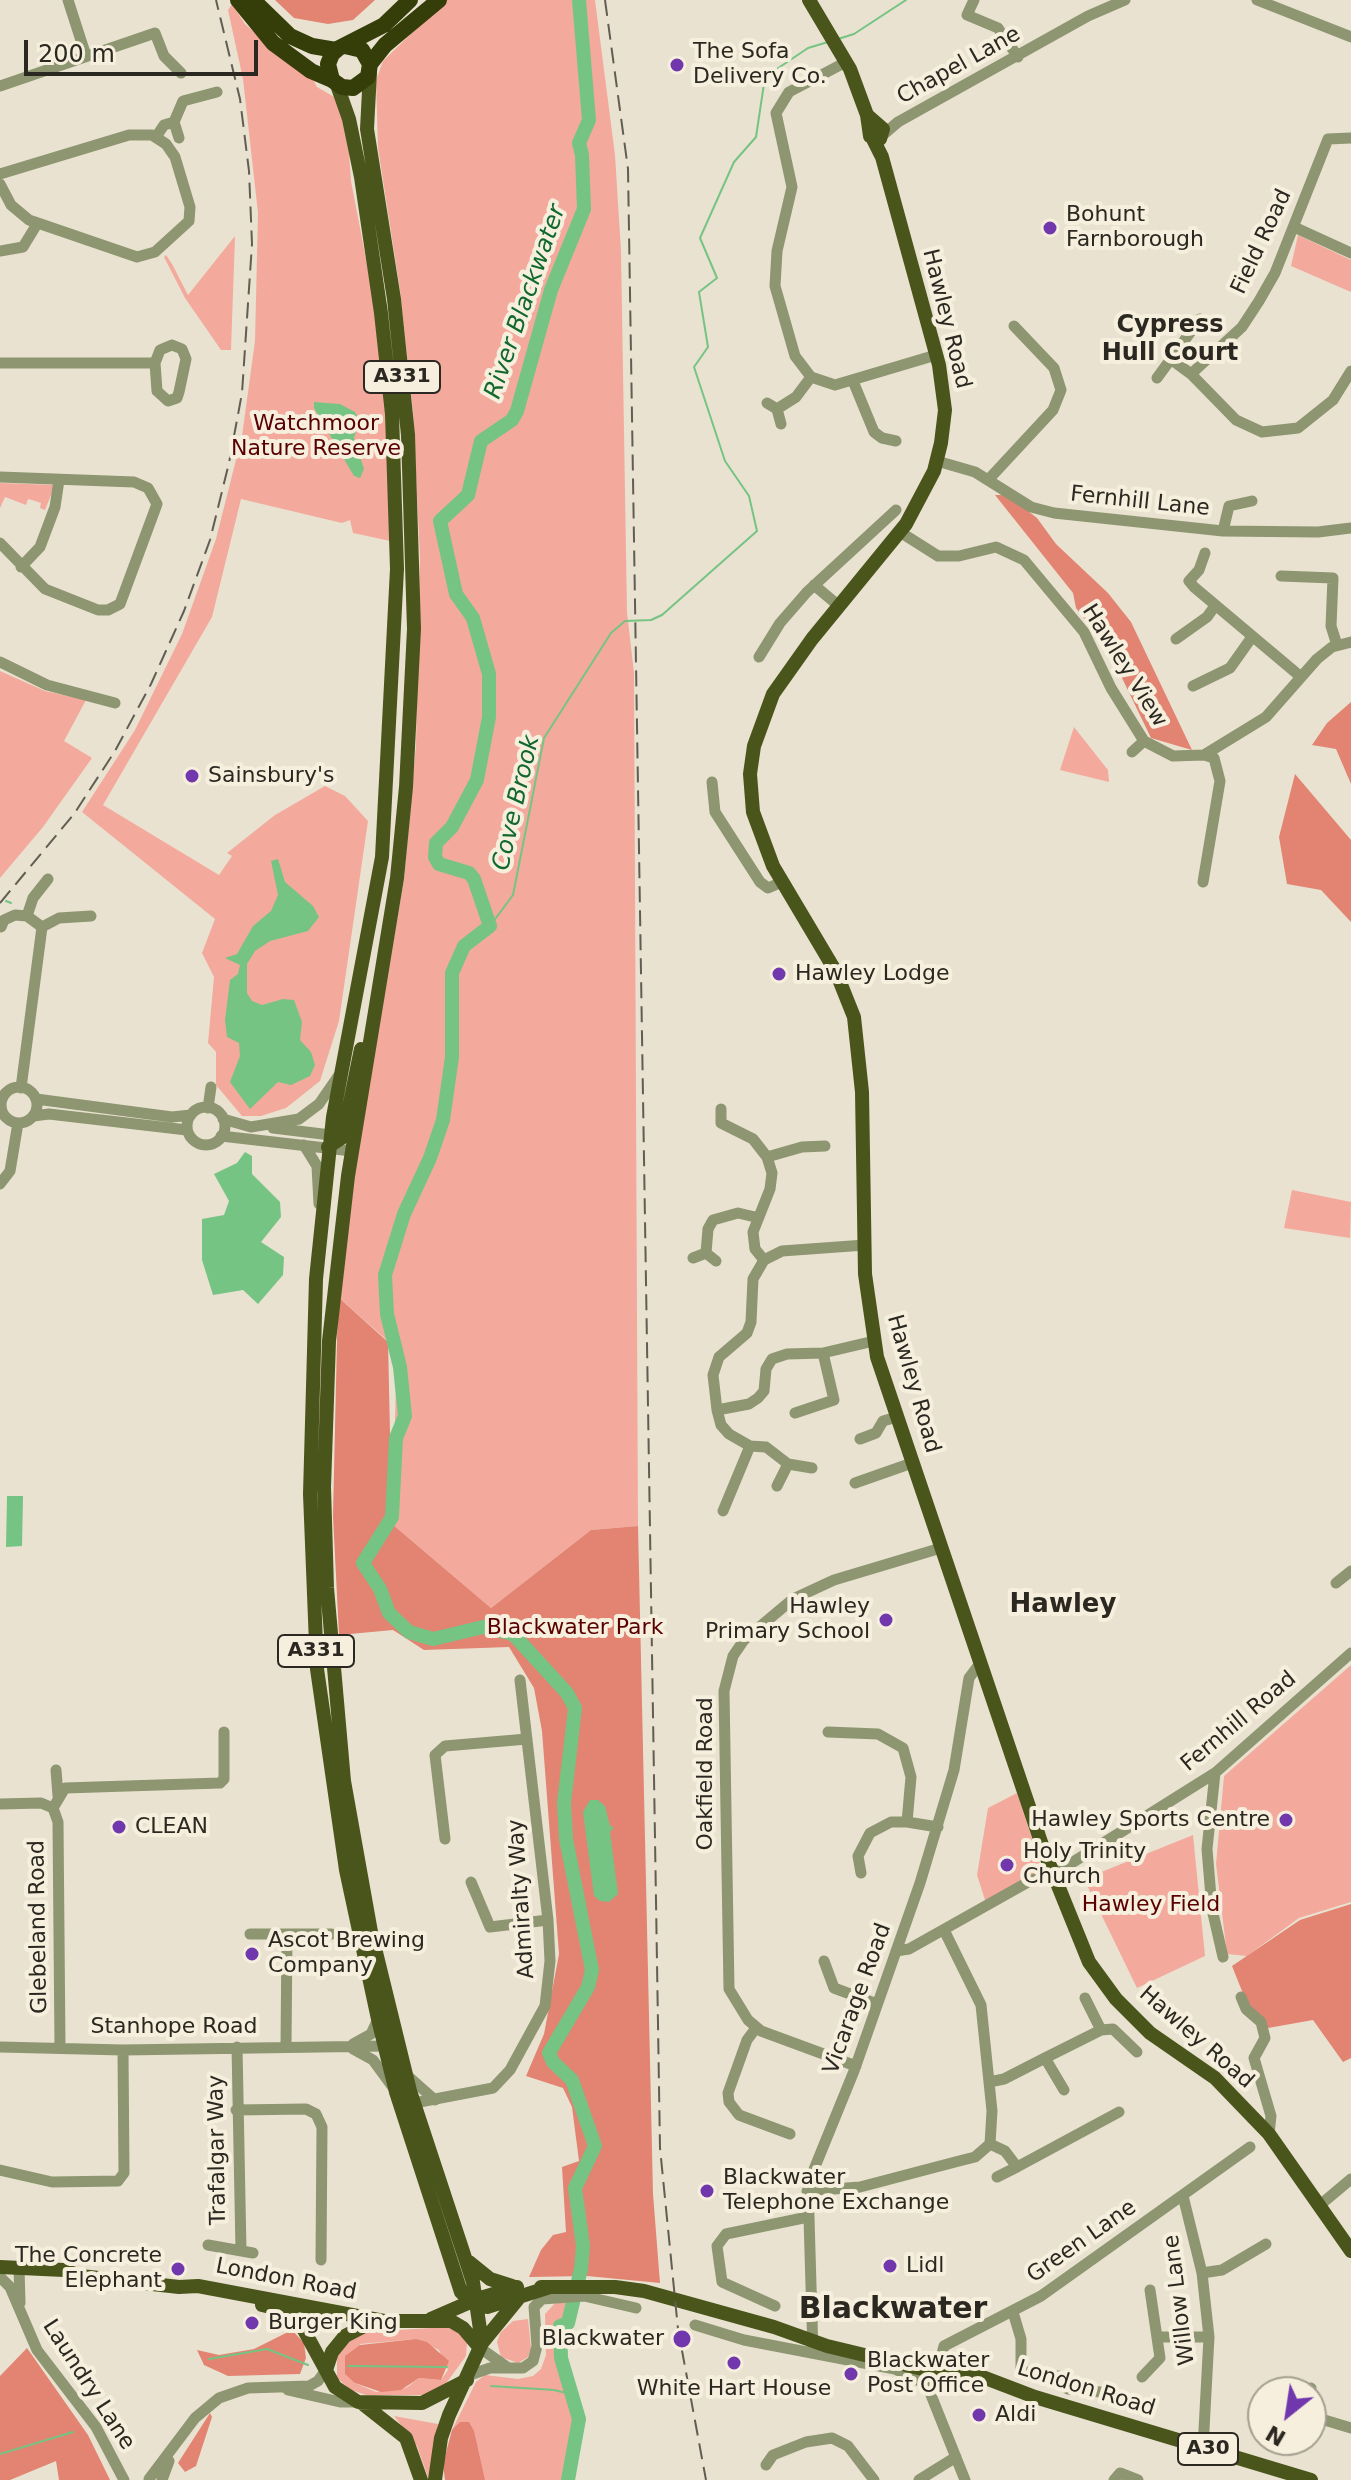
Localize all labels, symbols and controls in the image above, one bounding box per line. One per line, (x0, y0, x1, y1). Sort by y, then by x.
street label: Chapel Lane (893, 21, 1025, 111)
scale bar (28, 24, 262, 74)
place label: The Sofa Delivery Co. (693, 39, 827, 90)
text: 200 m (38, 40, 115, 68)
marker: The Sofa Delivery Co. (668, 56, 686, 74)
street label: Field Road (1226, 185, 1298, 299)
water label: River Blackwater (479, 201, 573, 403)
place label: Bohunt Farnborough (1066, 202, 1204, 254)
marker: Bohunt Farnborough (1041, 219, 1059, 237)
street label: Hawley Road (916, 246, 976, 392)
district label: Cypress Hull Court (1102, 312, 1238, 368)
road number: A331 (364, 361, 440, 393)
park label: Watchmoor Nature Reserve (231, 411, 401, 462)
street label: Fernhill Lane (1069, 482, 1211, 522)
street label: Hawley View (1076, 600, 1172, 732)
water label: Cove Brook (487, 733, 547, 873)
place label: Sainsbury's (208, 763, 334, 789)
marker: Sainsbury's (183, 767, 201, 785)
place label: Hawley Lodge (795, 961, 949, 987)
marker: Hawley Lodge (770, 965, 788, 983)
street label: Hawley Road (881, 1312, 945, 1456)
district label: Hawley (1010, 1589, 1116, 1621)
place label: Hawley Primary School (705, 1594, 870, 1646)
marker: Hawley Primary School (877, 1611, 895, 1629)
park label: Blackwater Park (487, 1615, 663, 1641)
road number: A331 (278, 1635, 354, 1667)
street label: Fernhill Road (1176, 1666, 1302, 1778)
street label: Oakfield Road (693, 1697, 719, 1851)
place label: Hawley Sports Centre (1031, 1807, 1270, 1833)
marker: Hawley Sports Centre (1277, 1811, 1295, 1829)
place label: CLEAN (135, 1814, 208, 1840)
marker: CLEAN (110, 1818, 128, 1836)
street label: Admiralty Way (503, 1818, 541, 1980)
place label: Holy Trinity Church (1023, 1839, 1146, 1890)
street label: Glebeland Road (24, 1840, 54, 2014)
marker: Holy Trinity Church (998, 1856, 1016, 1874)
park label: Hawley Field (1082, 1892, 1220, 1918)
street label: Vicarage Road (818, 1920, 898, 2078)
place label: Ascot Brewing Company (268, 1928, 425, 1980)
marker: Ascot Brewing Company (243, 1945, 261, 1963)
street label: Hawley Road (1133, 1981, 1259, 2095)
street label: Stanhope Road (90, 2014, 258, 2040)
street label: Trafalgar Way (203, 2075, 233, 2225)
place label: Blackwater Telephone Exchange (723, 2165, 949, 2216)
marker: Blackwater Telephone Exchange (698, 2182, 716, 2200)
street label: Green Lane (1022, 2195, 1142, 2289)
street label: Willow Lane (1159, 2233, 1201, 2367)
place label: The Concrete Elephant (15, 2243, 162, 2294)
street label: London Road (213, 2253, 359, 2307)
place label: Lidl (906, 2253, 944, 2279)
marker: Lidl (881, 2257, 899, 2275)
marker: The Concrete Elephant (169, 2260, 187, 2278)
district label: Blackwater (799, 2292, 987, 2328)
place label: Burger King (268, 2310, 398, 2336)
marker: Burger King (243, 2314, 261, 2332)
street label: Laundry Lane (36, 2315, 140, 2455)
place label: Blackwater (542, 2326, 664, 2352)
marker: Blackwater (671, 2328, 693, 2350)
place label: Blackwater Post Office (867, 2348, 989, 2400)
marker: White Hart House (725, 2354, 743, 2372)
street label: London Road (1014, 2355, 1158, 2423)
marker: Blackwater Post Office (842, 2365, 860, 2383)
place label: White Hart House (637, 2376, 831, 2402)
north arrow (1247, 2376, 1327, 2456)
place label: Aldi (995, 2402, 1036, 2428)
marker: Aldi (970, 2406, 988, 2424)
text: N (1262, 2420, 1290, 2451)
road number: A30 (1178, 2433, 1238, 2465)

